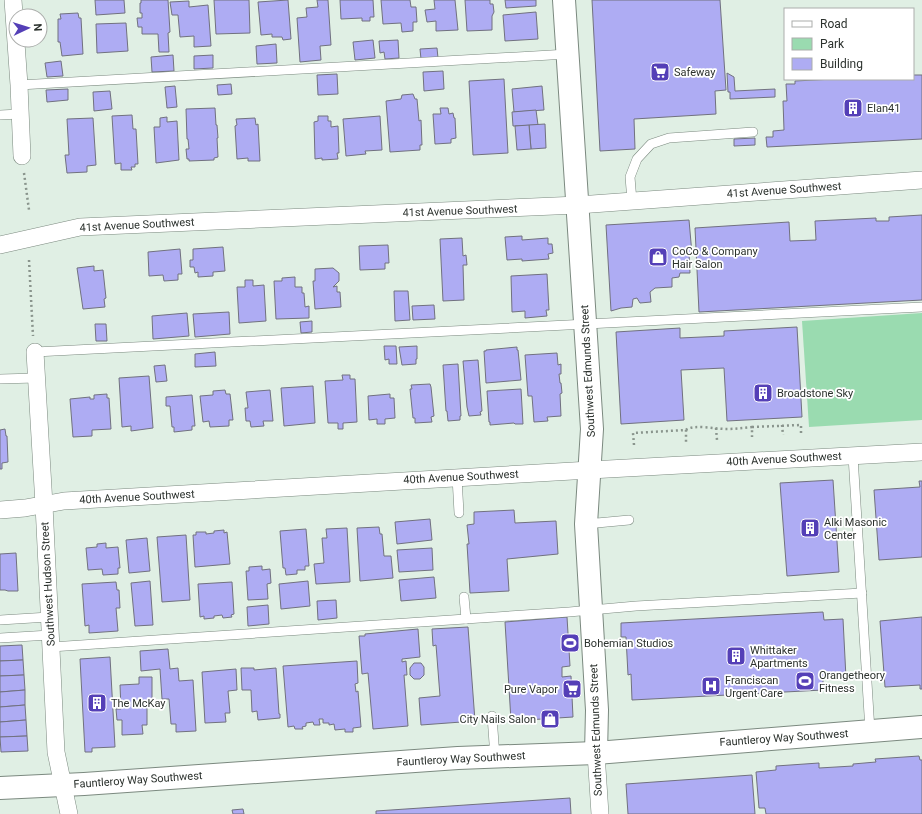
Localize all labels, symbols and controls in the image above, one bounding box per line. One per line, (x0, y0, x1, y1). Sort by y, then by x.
north arrow (8, 8, 48, 48)
legend (784, 8, 914, 80)
text: Road (820, 17, 848, 31)
text: N (31, 23, 44, 32)
text: Park (820, 37, 845, 51)
text: Building (820, 57, 863, 71)
supermarket icon: Safeway (649, 61, 671, 83)
place label: Safeway (674, 66, 716, 79)
building icon: Elan41 (842, 97, 864, 119)
place label: Elan41 (867, 102, 900, 115)
street label: 41st Avenue Southwest (726, 179, 842, 200)
street label: 41st Avenue Southwest (402, 202, 518, 220)
street label: 41st Avenue Southwest (79, 215, 195, 234)
place label: CoCo & Company Hair Salon (672, 245, 758, 271)
shop icon: CoCo & Company Hair Salon (647, 246, 669, 268)
street label: Southwest Edmunds Street (578, 304, 598, 437)
building icon: Broadstone Sky (752, 382, 774, 404)
place label: Broadstone Sky (777, 387, 854, 400)
street label: 40th Avenue Southwest (726, 449, 842, 469)
street label: 40th Avenue Southwest (403, 467, 519, 487)
street label: 40th Avenue Southwest (79, 487, 195, 507)
place label: Alki Masonic Center (824, 516, 887, 542)
building icon: Alki Masonic Center (799, 517, 821, 539)
street label: Southwest Hudson Street (38, 521, 58, 647)
sports icon: Bohemian Studios (559, 632, 581, 654)
place label: Bohemian Studios (584, 637, 673, 650)
place label: Whittaker Apartments (750, 644, 808, 670)
building icon: Whittaker Apartments (725, 645, 747, 667)
street label: Southwest Edmunds Street (587, 663, 605, 796)
place label: Orangetheory Fitness (819, 669, 886, 695)
sports icon: Orangetheory Fitness (794, 670, 816, 692)
place label: Franciscan Urgent Care (725, 674, 783, 700)
hospital icon: Franciscan Urgent Care (700, 675, 722, 697)
supermarket icon: Pure Vapor (561, 678, 583, 700)
place label: Pure Vapor (504, 683, 558, 696)
building icon: The McKay (86, 692, 108, 714)
place label: The McKay (111, 697, 166, 710)
shop icon: City Nails Salon (539, 708, 561, 730)
place label: City Nails Salon (460, 713, 536, 726)
street label: Fauntleroy Way Southwest (719, 727, 849, 749)
street label: Fauntleroy Way Southwest (396, 749, 526, 769)
street label: Fauntleroy Way Southwest (73, 769, 203, 791)

